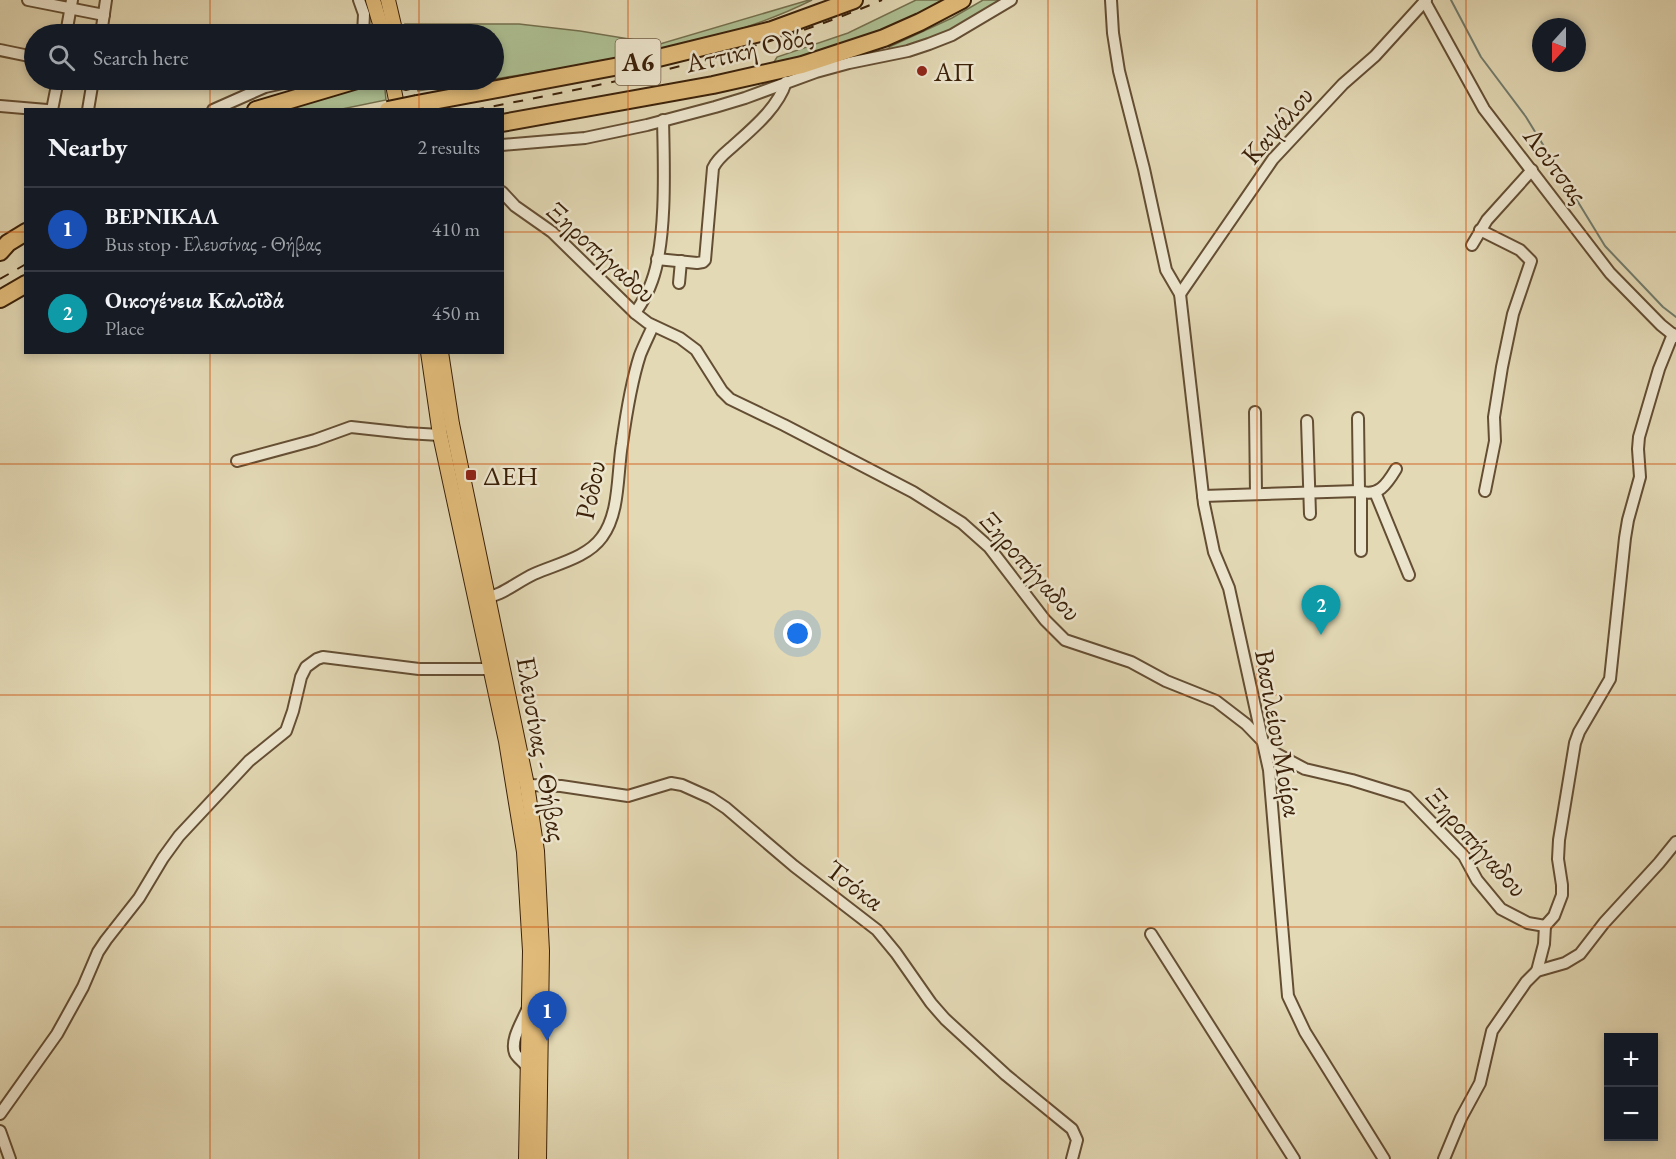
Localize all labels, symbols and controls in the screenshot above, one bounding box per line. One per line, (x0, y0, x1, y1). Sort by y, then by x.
street label: Αττική Οδός (681, 17, 816, 81)
north arrow (1532, 18, 1586, 72)
search box (24, 24, 504, 90)
road number: Α6 (616, 39, 660, 85)
icon: search (45, 41, 78, 74)
text: Search here (93, 43, 188, 72)
place label: ΑΠ (933, 54, 975, 89)
marker: ΑΠ (915, 64, 929, 78)
street label: Καψάλου (1233, 78, 1321, 172)
street label: Λούτσας (1515, 119, 1596, 210)
text: Nearby (48, 130, 128, 164)
text: 2 results (417, 134, 480, 160)
street label: Ξηροπήγαδου (540, 193, 664, 311)
text: ΒΕΡΝΙΚΑΛ (105, 202, 219, 231)
text: 1 (62, 216, 73, 242)
text: 410 m (432, 216, 480, 242)
text: Bus stop · Ελευσίνας - Θήβας (105, 231, 321, 257)
text: Οικογένεια Καλοϊδά (105, 286, 284, 315)
text: 2 (62, 300, 73, 326)
text: 450 m (432, 300, 480, 326)
text: Place (105, 315, 144, 341)
street label: Ρόδου (567, 457, 613, 523)
place label: ΔΕΗ (483, 458, 538, 493)
marker: ΔΕΗ (464, 468, 478, 482)
street label: Ξηροπήγαδου (972, 504, 1090, 628)
pin: 2 (1302, 586, 1340, 635)
your location (783, 619, 812, 648)
street label: Βασιλείου Μοίρα (1247, 647, 1311, 820)
street label: Ελευσίνας - Θήβας (509, 654, 575, 844)
street label: Ξηροπήγαδου (1418, 780, 1536, 904)
street label: Τσόκα (819, 852, 892, 919)
pin: 1 (528, 992, 566, 1041)
map controls (1604, 1033, 1658, 1141)
button: + (1604, 1033, 1658, 1087)
button: − (1604, 1087, 1658, 1141)

